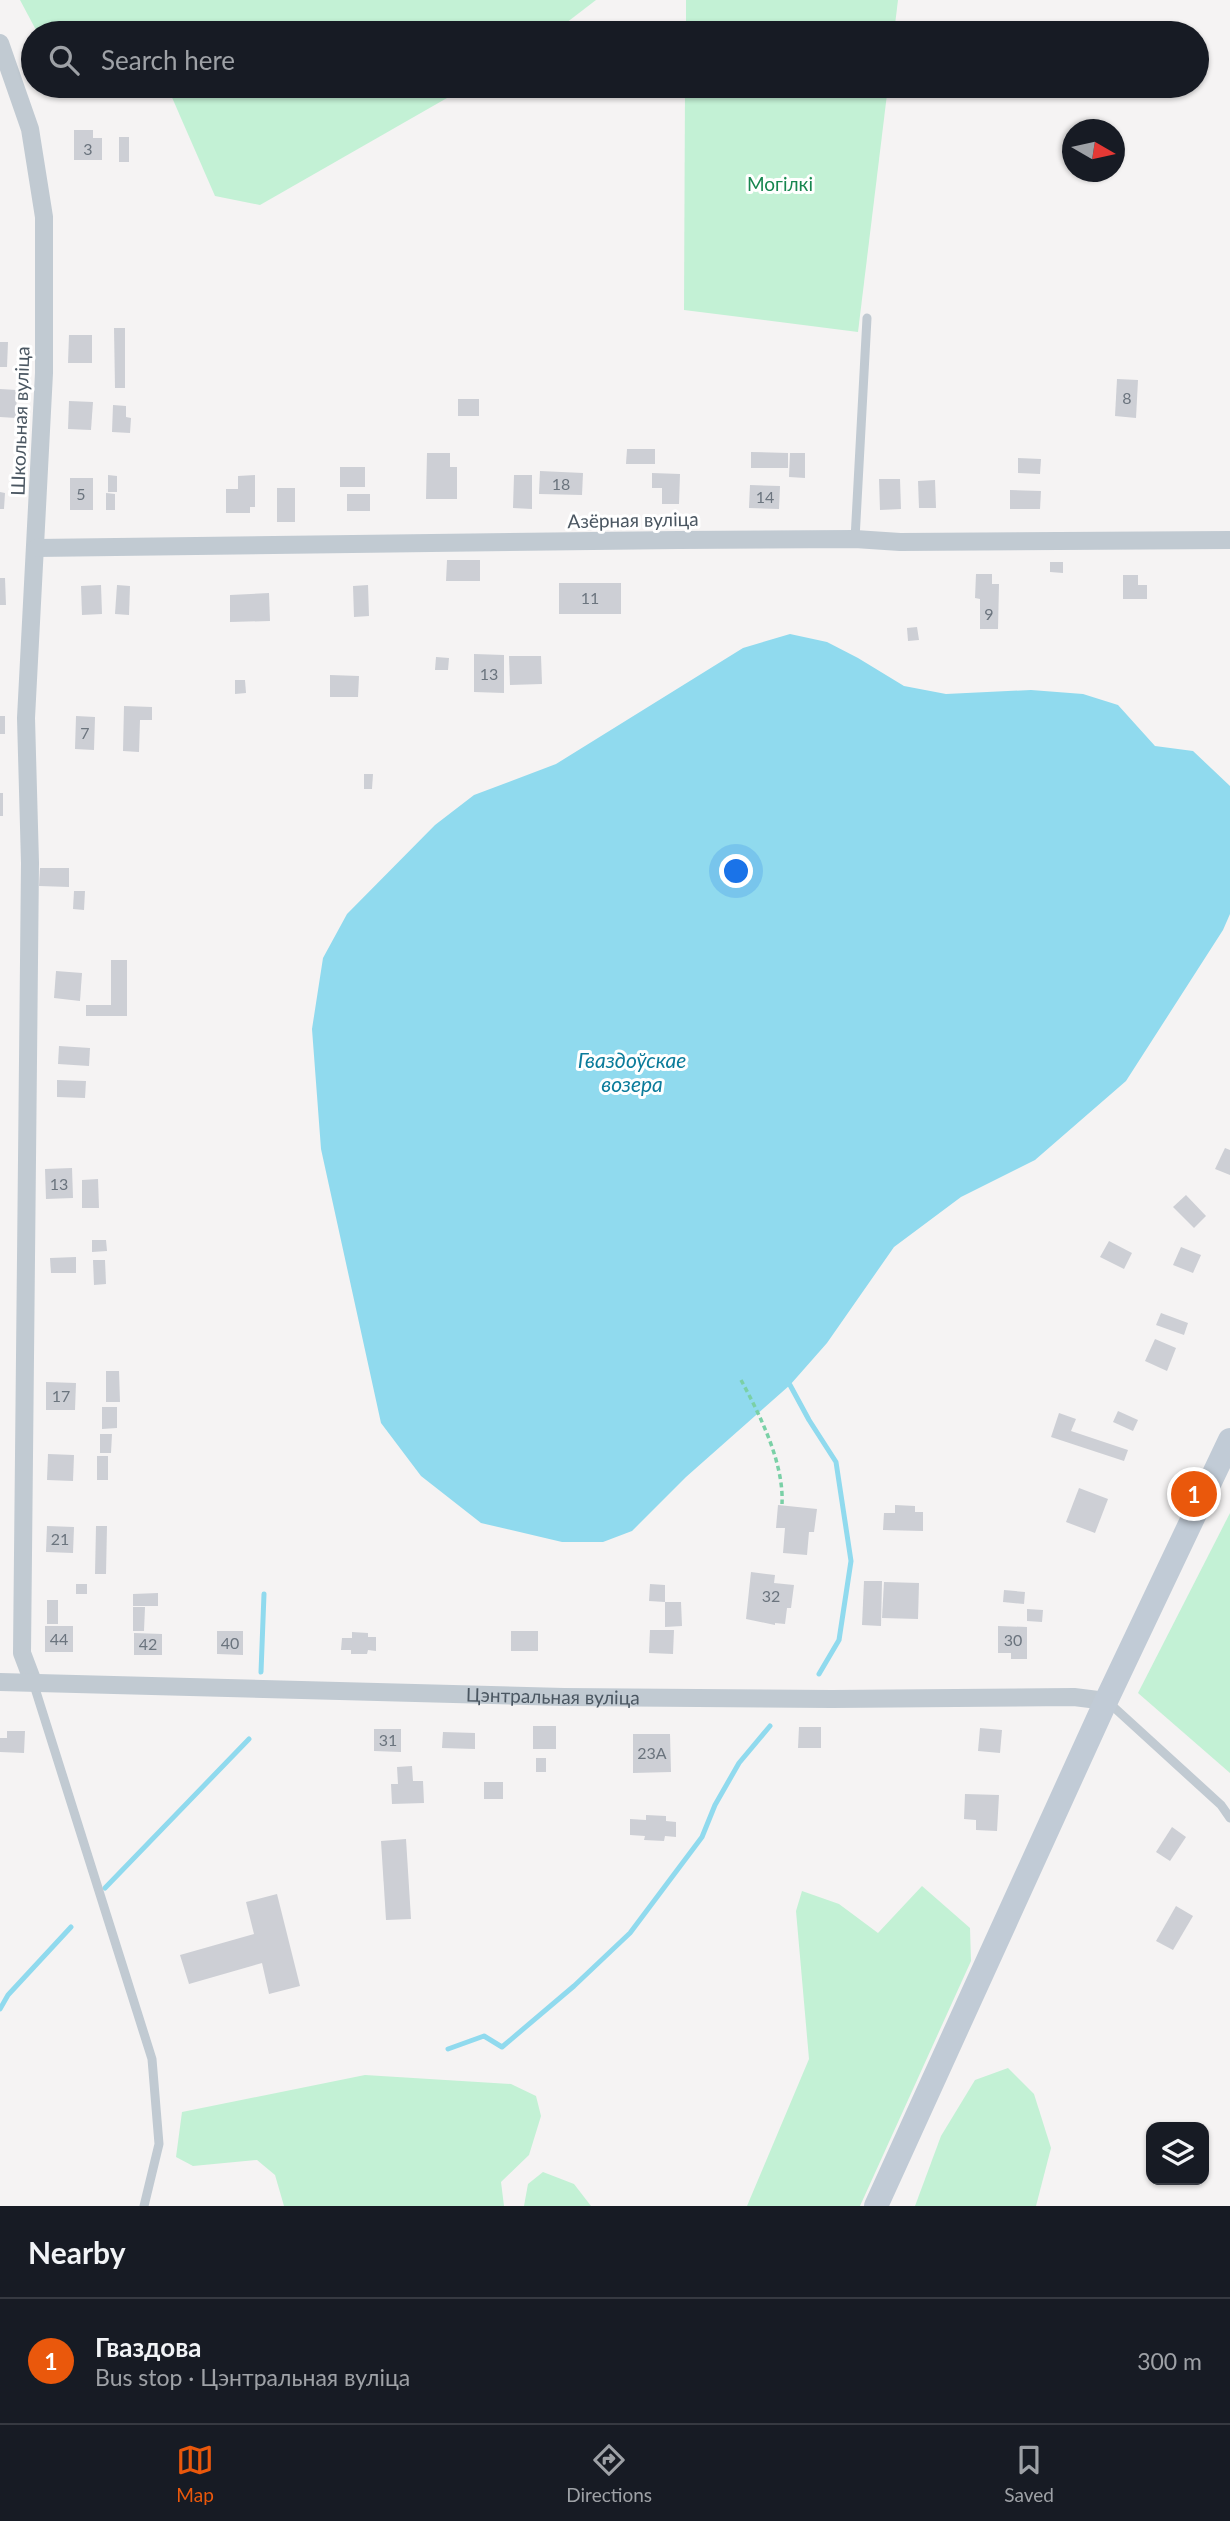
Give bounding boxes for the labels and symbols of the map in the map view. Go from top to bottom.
north arrow [1062,119,1125,182]
house number: 3 [83,139,93,158]
park label: Могілкі [747,172,813,195]
street label: Школьная вуліца [5,346,34,496]
house number: 8 [1122,388,1132,407]
house number: 18 [552,474,570,493]
house number: 5 [76,484,86,503]
house number: 14 [756,487,774,506]
street label: Азёрная вуліца [567,507,699,532]
house number: 11 [581,588,599,607]
house number: 9 [984,604,994,623]
house number: 13 [480,664,498,683]
house number: 7 [80,723,90,742]
your location [719,854,753,888]
water label: Гваздоўскае возера [578,1047,686,1096]
house number: 13 [50,1174,68,1193]
house number: 17 [52,1386,70,1405]
pin: 1 [1171,1468,1217,1520]
house number: 21 [51,1529,69,1548]
house number: 32 [762,1586,780,1605]
house number: 44 [50,1629,68,1648]
house number: 30 [1004,1630,1022,1649]
house number: 40 [221,1633,239,1652]
house number: 42 [139,1634,157,1653]
street label: Цэнтральная вуліца [466,1682,640,1709]
house number: 31 [379,1730,397,1749]
house number: 23А [637,1743,667,1762]

